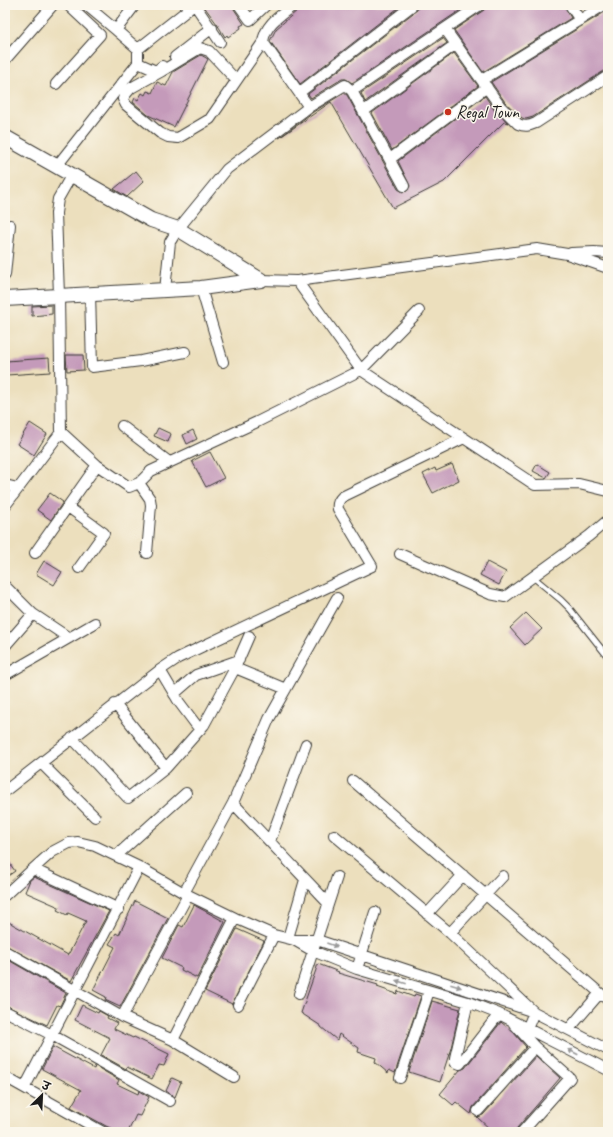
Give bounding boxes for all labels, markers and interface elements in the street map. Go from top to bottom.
place label: Regal Town [456,102,520,123]
marker: Regal Town [443,107,453,117]
one-way arrow [327,942,339,948]
one-way arrow [395,979,407,985]
one-way arrow [450,983,462,989]
one-way arrow [567,1049,579,1055]
north arrow [22,1075,62,1115]
text: उ [39,1078,54,1094]

